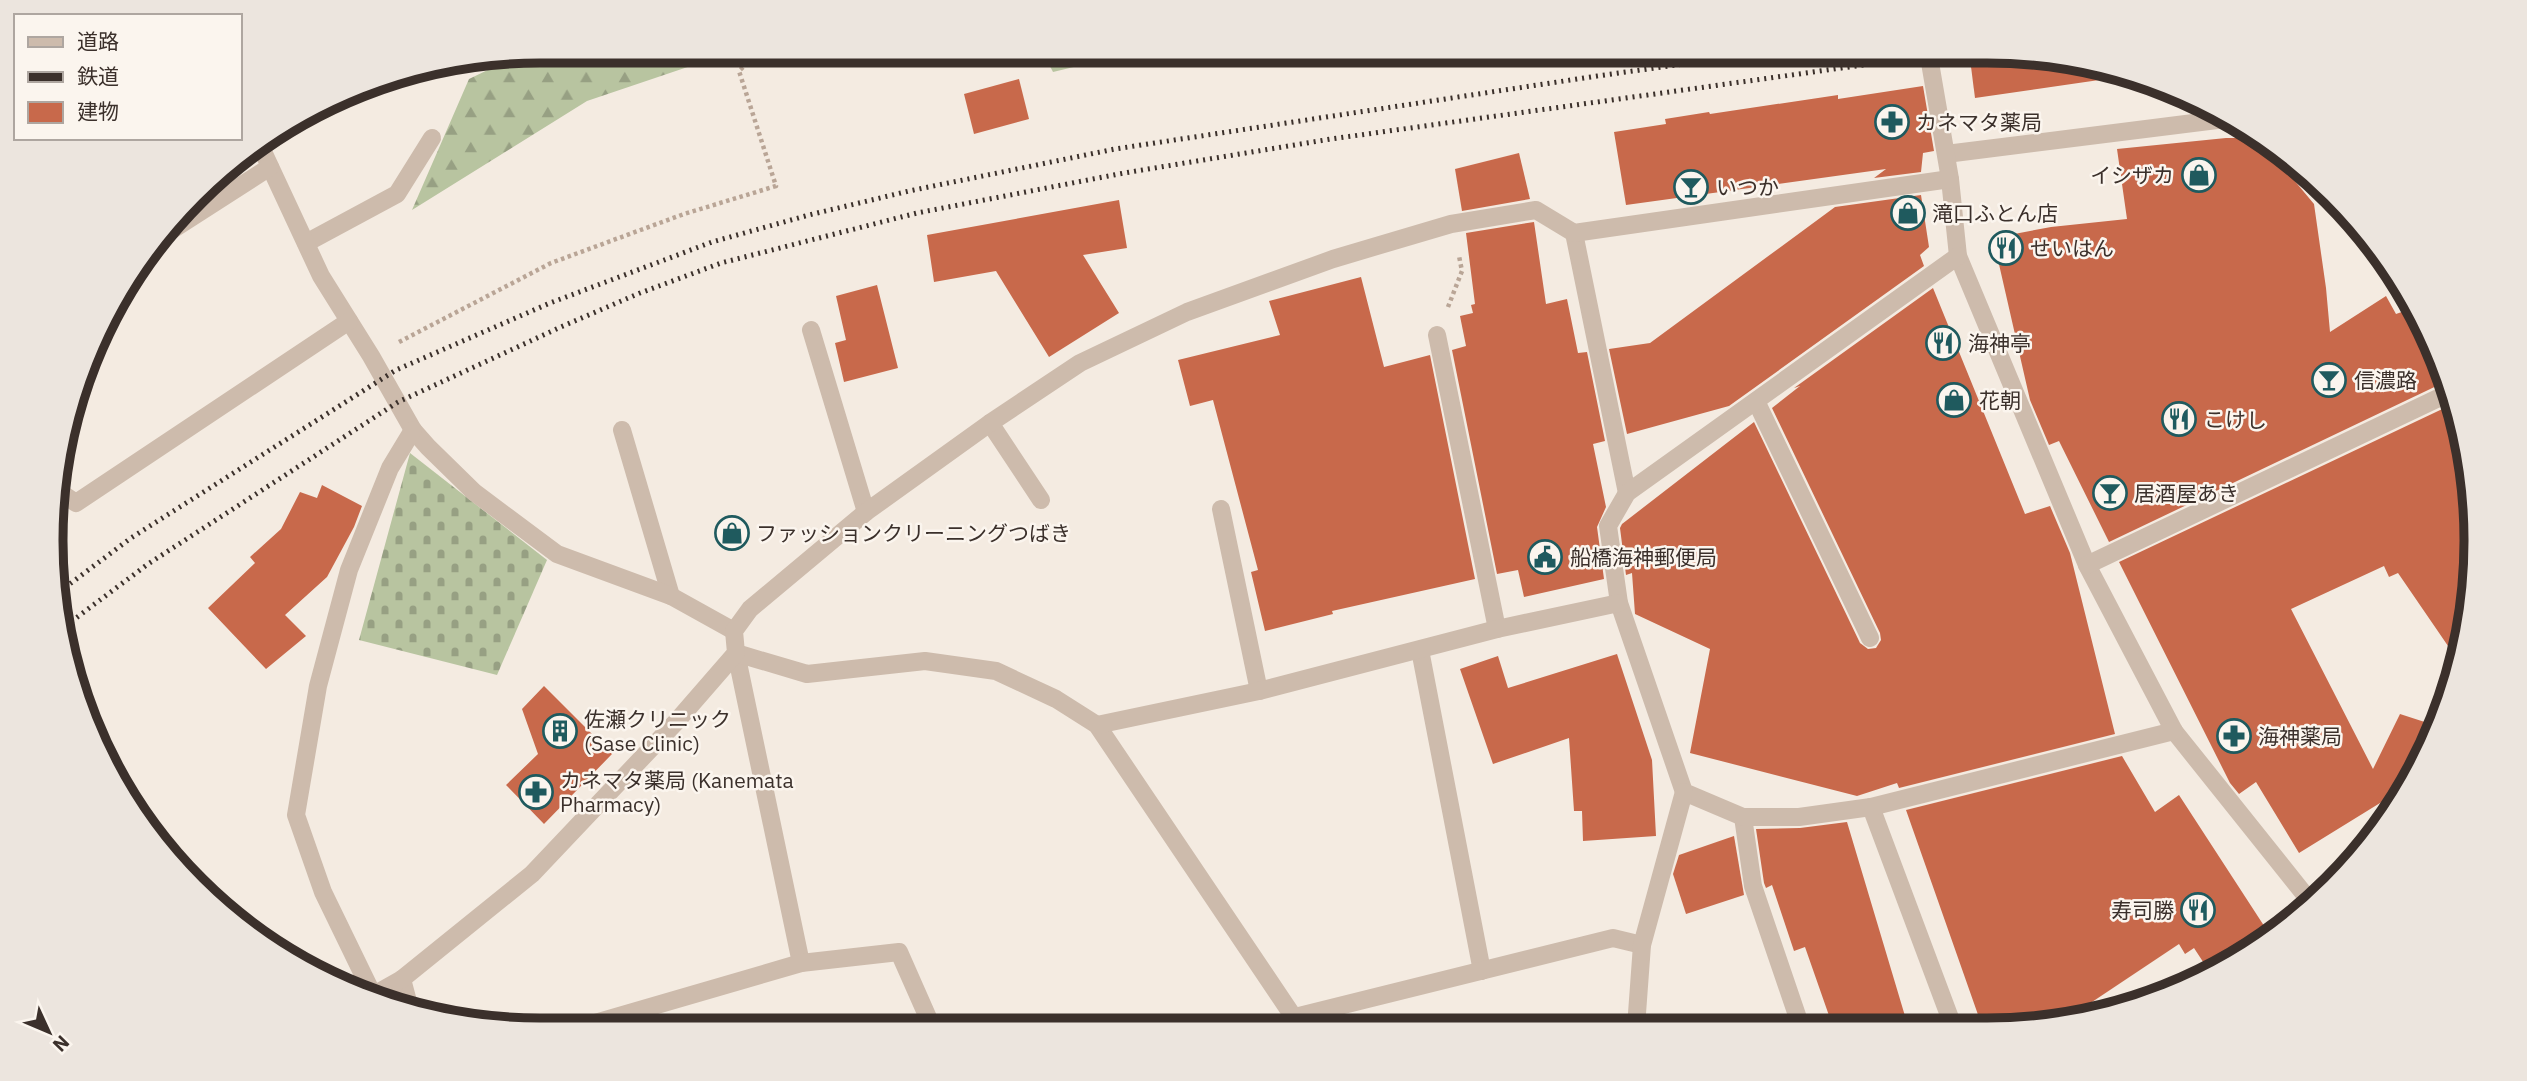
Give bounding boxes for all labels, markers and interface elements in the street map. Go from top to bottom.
legend [14,14,242,140]
text: 道路 [77,27,119,55]
text: 鉄道 [77,62,119,90]
text: 建物 [77,97,119,125]
pharmacy icon: カネマタ薬局 [1873,103,1911,141]
place label: カネマタ薬局 [1916,108,2042,136]
shop icon: イシザカ [2180,156,2218,194]
place label: イシザカ [2090,161,2174,189]
bar icon: いつか [1672,168,1710,206]
place label: いつか [1716,173,1779,201]
shop icon: 滝口ふとん店 [1889,194,1927,232]
place label: 滝口ふとん店 [1932,199,2058,227]
restaurant icon: せいはん [1987,229,2025,267]
place label: せいはん [2030,234,2114,262]
restaurant icon: 海神亭 [1924,324,1962,362]
place label: 海神亭 [1968,329,2031,357]
bar icon: 信濃路 [2310,361,2348,399]
place label: 信濃路 [2354,366,2417,394]
shop icon: 花朝 [1935,381,1973,419]
place label: 花朝 [1979,386,2021,414]
restaurant icon: こけし [2160,400,2198,438]
place label: こけし [2204,405,2267,433]
bar icon: 居酒屋あき [2091,474,2129,512]
place label: 居酒屋あき [2134,479,2239,507]
shop icon: ファッションクリーニングつばき [713,514,751,552]
place label: ファッションクリーニングつばき [756,519,1071,547]
public building icon: 船橋海神郵便局 [1526,538,1564,576]
place label: 船橋海神郵便局 [1570,543,1717,571]
place label: 佐瀬クリニック (Sase Clinic) [584,705,731,757]
building icon: 佐瀬クリニック (Sase Clinic) [541,712,579,750]
pharmacy icon: 海神薬局 [2215,717,2253,755]
place label: 海神薬局 [2258,722,2342,750]
place label: カネマタ薬局 (Kanemata Pharmacy) [560,766,794,818]
pharmacy icon: カネマタ薬局 (Kanemata Pharmacy) [517,773,555,811]
restaurant icon: 寿司勝 [2179,891,2217,929]
place label: 寿司勝 [2111,896,2174,924]
north arrow [14,997,84,1067]
text: N [48,1031,75,1057]

